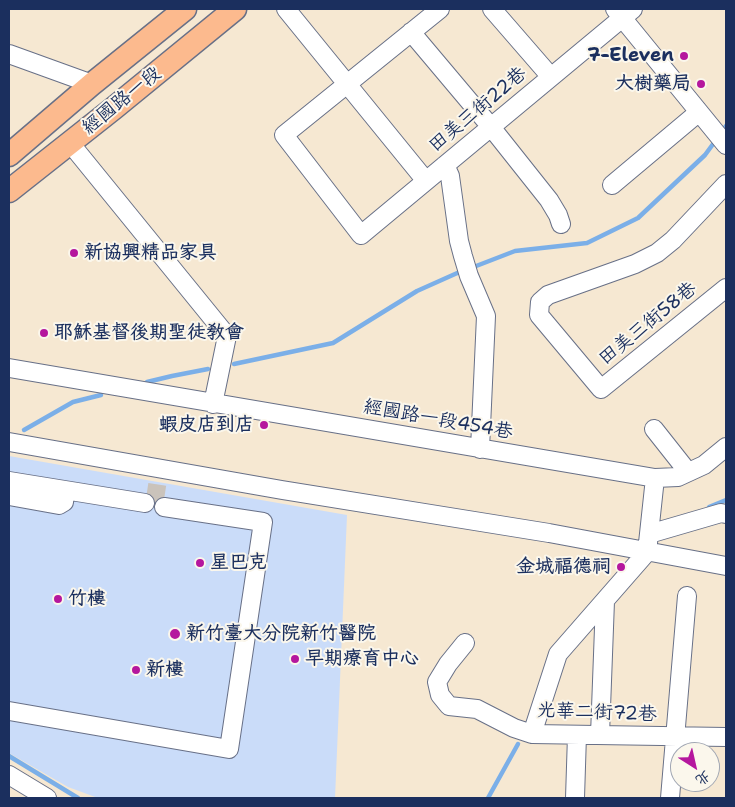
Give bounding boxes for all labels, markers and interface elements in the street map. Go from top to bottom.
place label: 7-Eleven [587,45,674,67]
marker: 7-Eleven [678,50,690,62]
street label: 經國路一段 [78,62,166,140]
street label: 田美三街22巷 [424,62,532,158]
place label: 大樹藥局 [615,73,691,95]
marker: 大樹藥局 [695,78,707,90]
place label: 新協興精品家具 [84,242,217,264]
marker: 新協興精品家具 [68,247,80,259]
street label: 田美三街58巷 [594,278,702,370]
place label: 耶穌基督後期聖徒教會 [54,322,244,344]
marker: 耶穌基督後期聖徒教會 [38,327,50,339]
street label: 經國路一段454巷 [362,396,514,444]
place label: 蝦皮店到店 [159,414,254,436]
marker: 蝦皮店到店 [258,419,270,431]
place label: 星巴克 [210,552,267,574]
place label: 金城福德祠 [516,556,611,578]
marker: 星巴克 [194,557,206,569]
marker: 金城福德祠 [615,561,627,573]
place label: 竹樓 [68,588,106,610]
marker: 竹樓 [52,593,64,605]
place label: 新竹臺大分院新竹醫院 [186,623,376,645]
marker: 新竹臺大分院新竹醫院 [168,627,182,641]
place label: 早期療育中心 [305,648,419,670]
marker: 早期療育中心 [289,653,301,665]
place label: 新樓 [146,659,184,681]
marker: 新樓 [130,664,142,676]
street label: 光華二街72巷 [537,700,657,726]
north arrow [670,742,720,792]
text: 北 [692,767,714,790]

